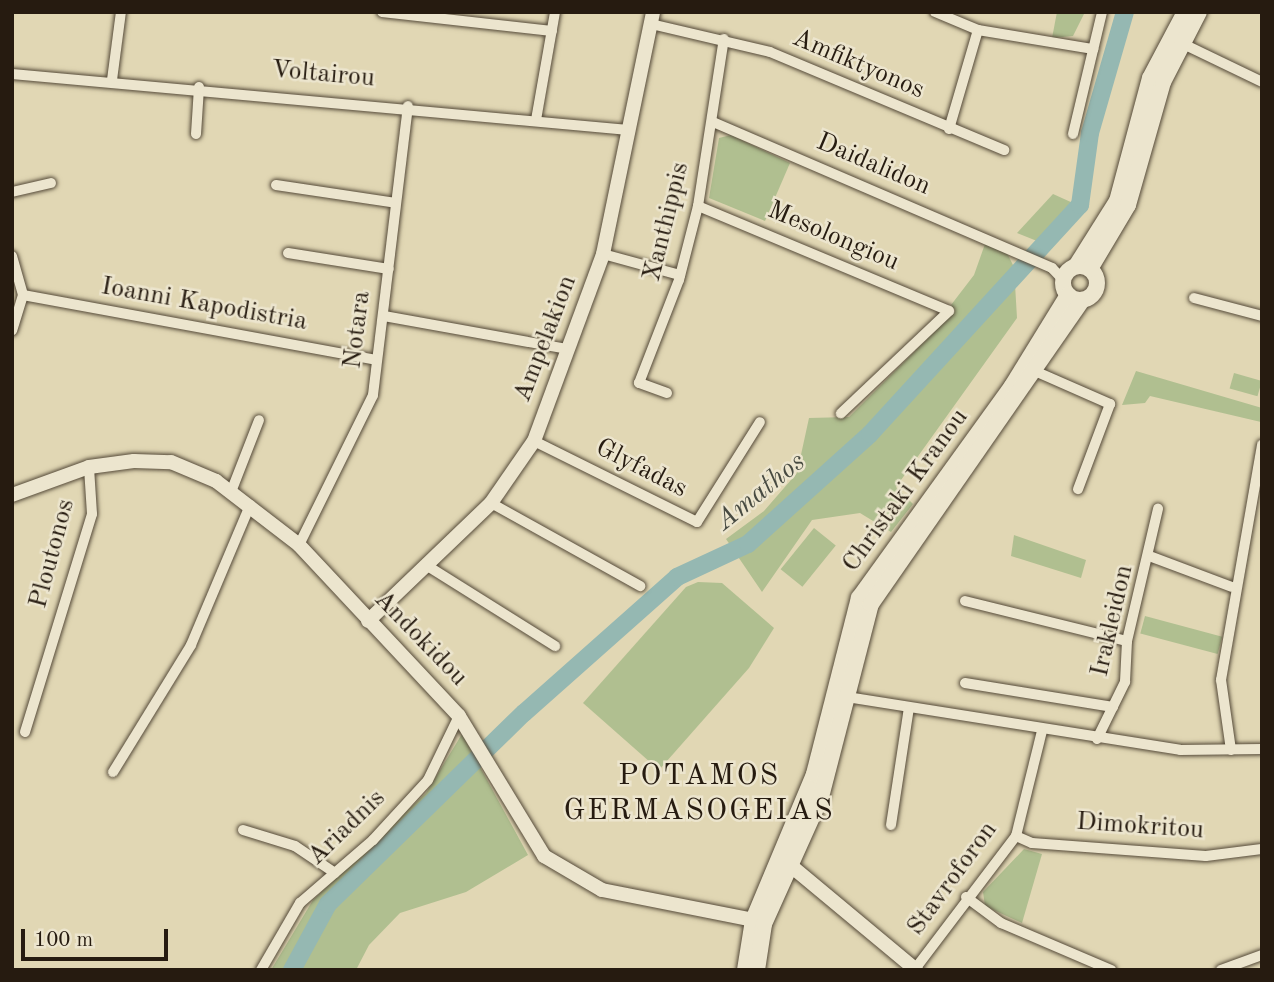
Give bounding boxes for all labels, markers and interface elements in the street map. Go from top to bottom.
street label: Amfiktyonos [787,23,929,107]
street label: Voltairou [270,55,376,95]
street label: Daidalidon [811,127,935,203]
street label: Xanthippis [637,159,697,285]
street label: Mesolongiou [763,195,903,279]
street label: Ampelakion [508,271,584,407]
street label: Ioanni Kapodistria [99,272,309,338]
street label: Notara [338,289,378,371]
street label: Christaki Kranou [836,403,976,579]
street label: Glyfadas [590,433,692,505]
water label: Amathos [709,446,813,538]
street label: Ploutonos [23,496,83,612]
street label: Irakleidon [1085,562,1141,680]
street label: Andokidou [367,585,473,693]
district label: POTAMOS GERMASOGEIAS [565,758,833,828]
street label: Ariadnis [302,783,392,873]
street label: Dimokritou [1075,807,1205,847]
street label: Stavroforon [901,816,1005,942]
scale bar [24,916,172,960]
text: 100 m [34,930,93,951]

